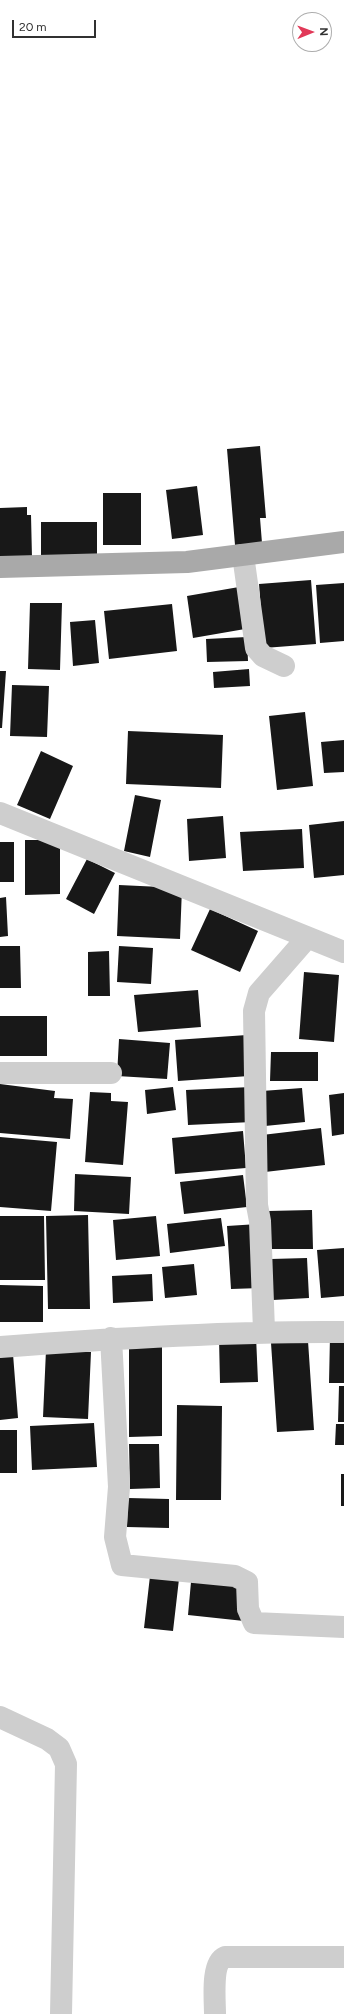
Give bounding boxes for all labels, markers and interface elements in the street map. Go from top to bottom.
scale bar [14,12,98,38]
north arrow [292,12,332,52]
text: 20 m [19,20,47,34]
text: N [317,27,330,36]

